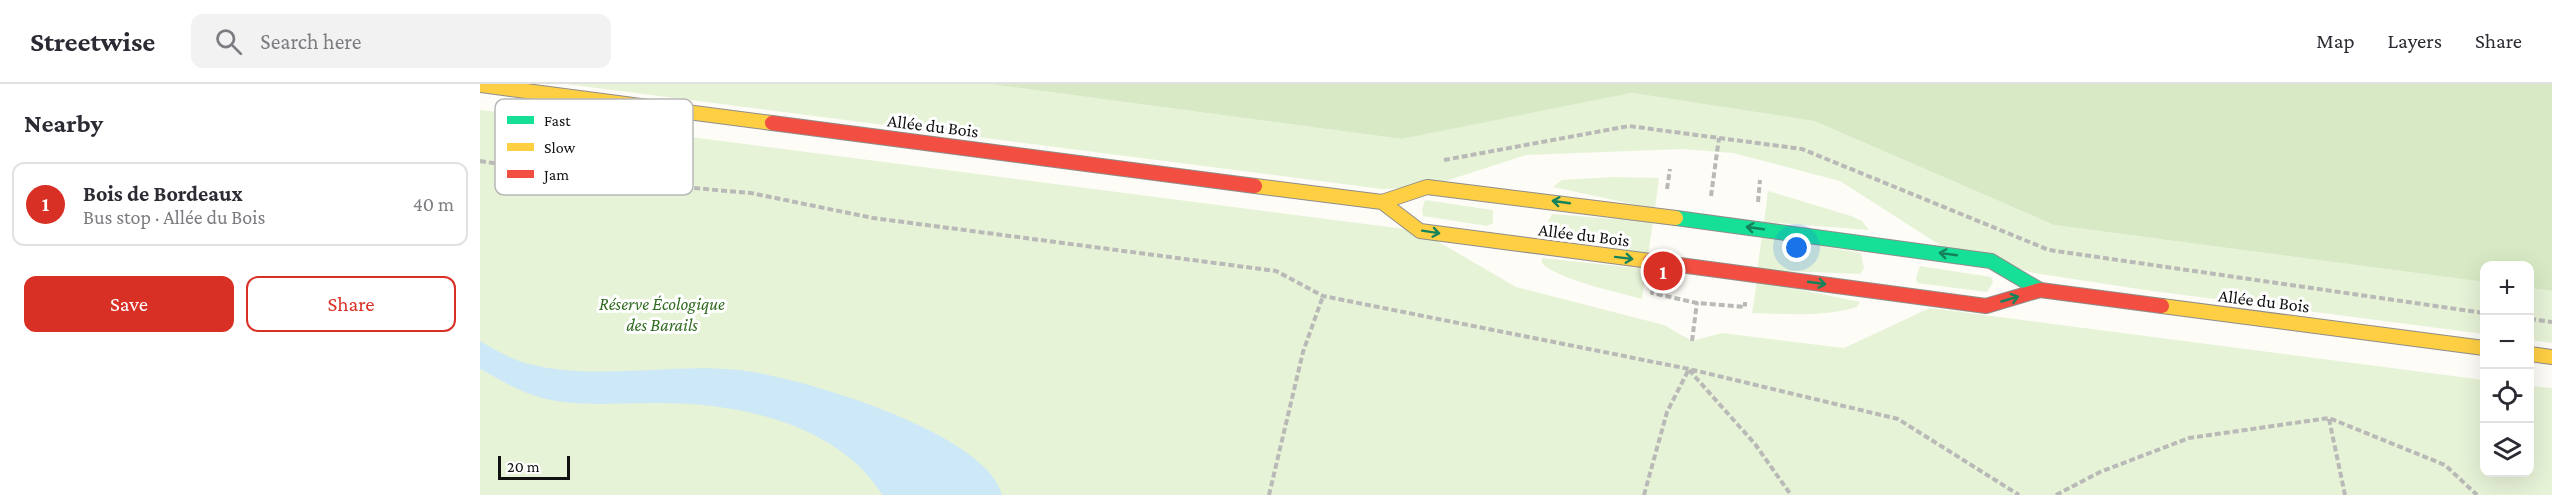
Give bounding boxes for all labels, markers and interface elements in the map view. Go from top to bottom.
search box [191,14,611,68]
icon: search [212,25,245,58]
text: Streetwise [30,26,155,57]
text: Search here [260,29,361,54]
text: Map [2316,29,2355,53]
text: Layers [2388,29,2442,53]
text: Share [2475,29,2522,53]
legend [495,99,693,195]
text: Nearby [24,109,103,138]
street label: Allée du Bois [886,110,980,142]
text: Fast [544,112,571,129]
text: Slow [544,139,576,156]
text: Jam [542,166,569,184]
text: Bois de Bordeaux [83,181,243,206]
text: 1 [42,193,49,215]
text: 40 m [413,193,454,215]
one-way arrow [1552,197,1572,208]
text: Bus stop · Allée du Bois [83,206,265,228]
street label: Allée du Bois [1537,219,1631,251]
one-way arrow [1745,222,1765,233]
one-way arrow [1420,227,1440,238]
your location [1782,233,1811,262]
pin: 1 [1644,248,1682,294]
one-way arrow [1939,249,1958,260]
one-way arrow [1614,253,1633,264]
map controls [2480,261,2534,477]
button: + [2480,261,2534,315]
button: Save [24,276,234,332]
button: Share [246,276,456,332]
one-way arrow [1807,278,1827,289]
street label: Allée du Bois [2217,285,2311,317]
one-way arrow [2000,293,2019,304]
park label: Réserve Écologique des Barails [599,294,725,335]
button: − [2480,315,2534,369]
button: locate [2480,369,2534,423]
button: layers [2480,423,2534,477]
scale bar [498,453,570,480]
text: 20 m [507,458,540,475]

